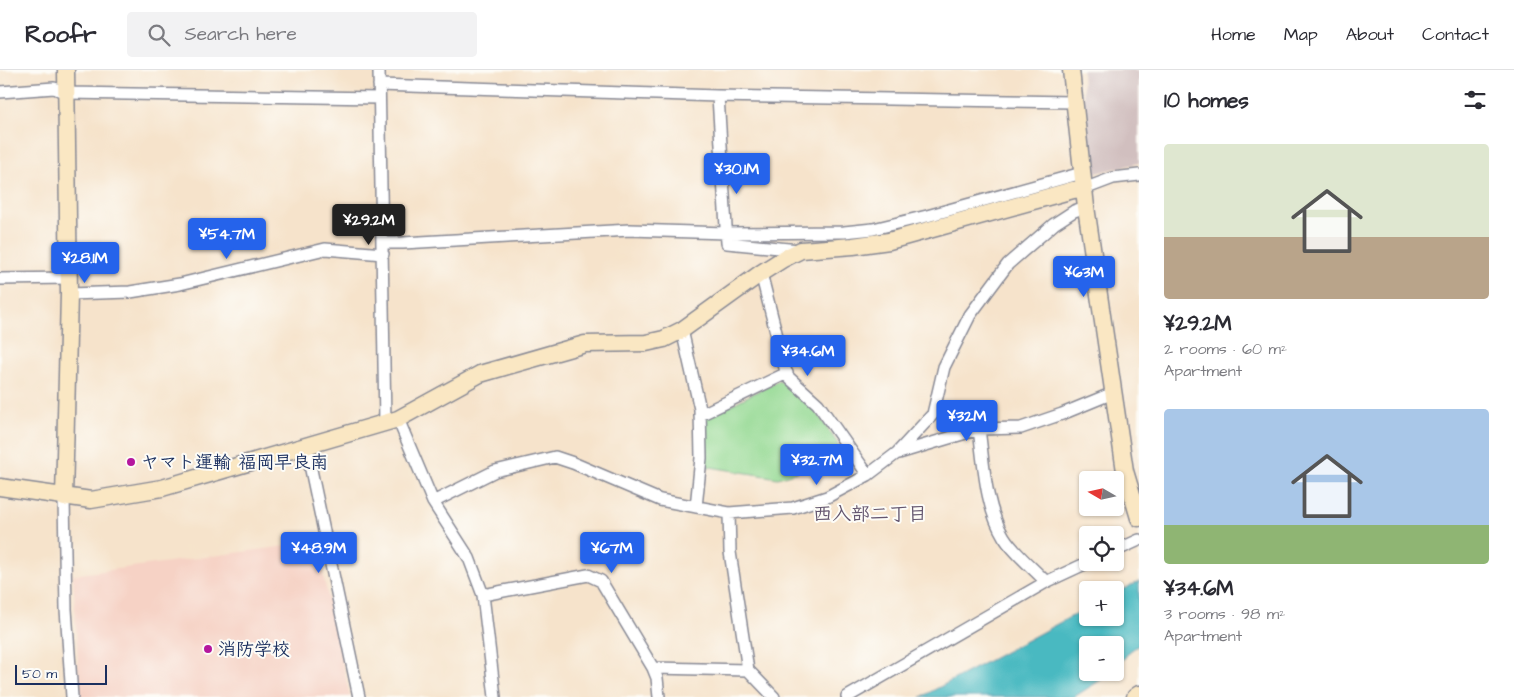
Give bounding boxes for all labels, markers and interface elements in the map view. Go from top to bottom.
search box [127,12,477,57]
text: Roofr [25,18,97,52]
icon: search [145,21,173,49]
text: Search here [185,21,297,48]
text: Home [1211,22,1256,47]
text: Map [1284,22,1318,47]
text: About [1346,22,1394,47]
text: Contact [1422,22,1489,47]
text: 10 homes [1164,86,1249,115]
icon: filters [1461,86,1489,114]
pin: ¥30.1M [696,152,778,195]
text: ¥30.1M [715,158,759,180]
icon: home [1282,176,1372,266]
pin: ¥29.2M [328,204,410,246]
text: ¥29.2M [343,209,395,231]
pin: ¥54.7M [186,218,268,260]
text: ¥54.7M [199,223,255,245]
pin: ¥28.1M [44,242,126,284]
text: ¥28.1M [62,247,108,269]
pin: ¥63M [1054,256,1114,298]
text: ¥63M [1064,261,1104,283]
text: ¥29.2M [1164,309,1232,338]
pin: ¥34.6M [767,334,849,377]
text: 2 rooms · 60 m² [1164,338,1287,360]
text: ¥34.6M [781,340,835,362]
text: Apartment [1164,360,1242,382]
pin: ¥32M [937,400,997,442]
text: ¥32M [947,405,987,427]
icon: home [1282,441,1372,531]
pin: ¥32.7M [776,444,858,486]
text: ¥32.7M [791,449,843,471]
place label: ヤマト運輸 福岡早良南 [141,450,328,475]
marker: ヤマト運輸 福岡早良南 [125,456,137,468]
north arrow [1079,471,1124,516]
map controls [1079,471,1124,681]
district label: 西入部二丁目 [813,501,927,528]
button: locate [1079,526,1124,571]
pin: ¥48.9M [278,532,360,574]
pin: ¥67M [582,532,642,574]
text: ¥48.9M [292,537,346,559]
text: ¥67M [591,537,633,559]
text: ¥34.6M [1164,574,1234,603]
button: + [1079,581,1124,626]
text: 3 rooms · 98 m² [1164,603,1285,625]
text: Apartment [1164,625,1242,647]
button: − [1079,636,1124,681]
place label: 消防学校 [218,637,290,662]
marker: 消防学校 [202,643,214,655]
scale bar [15,662,108,685]
text: 50 m [22,664,57,684]

